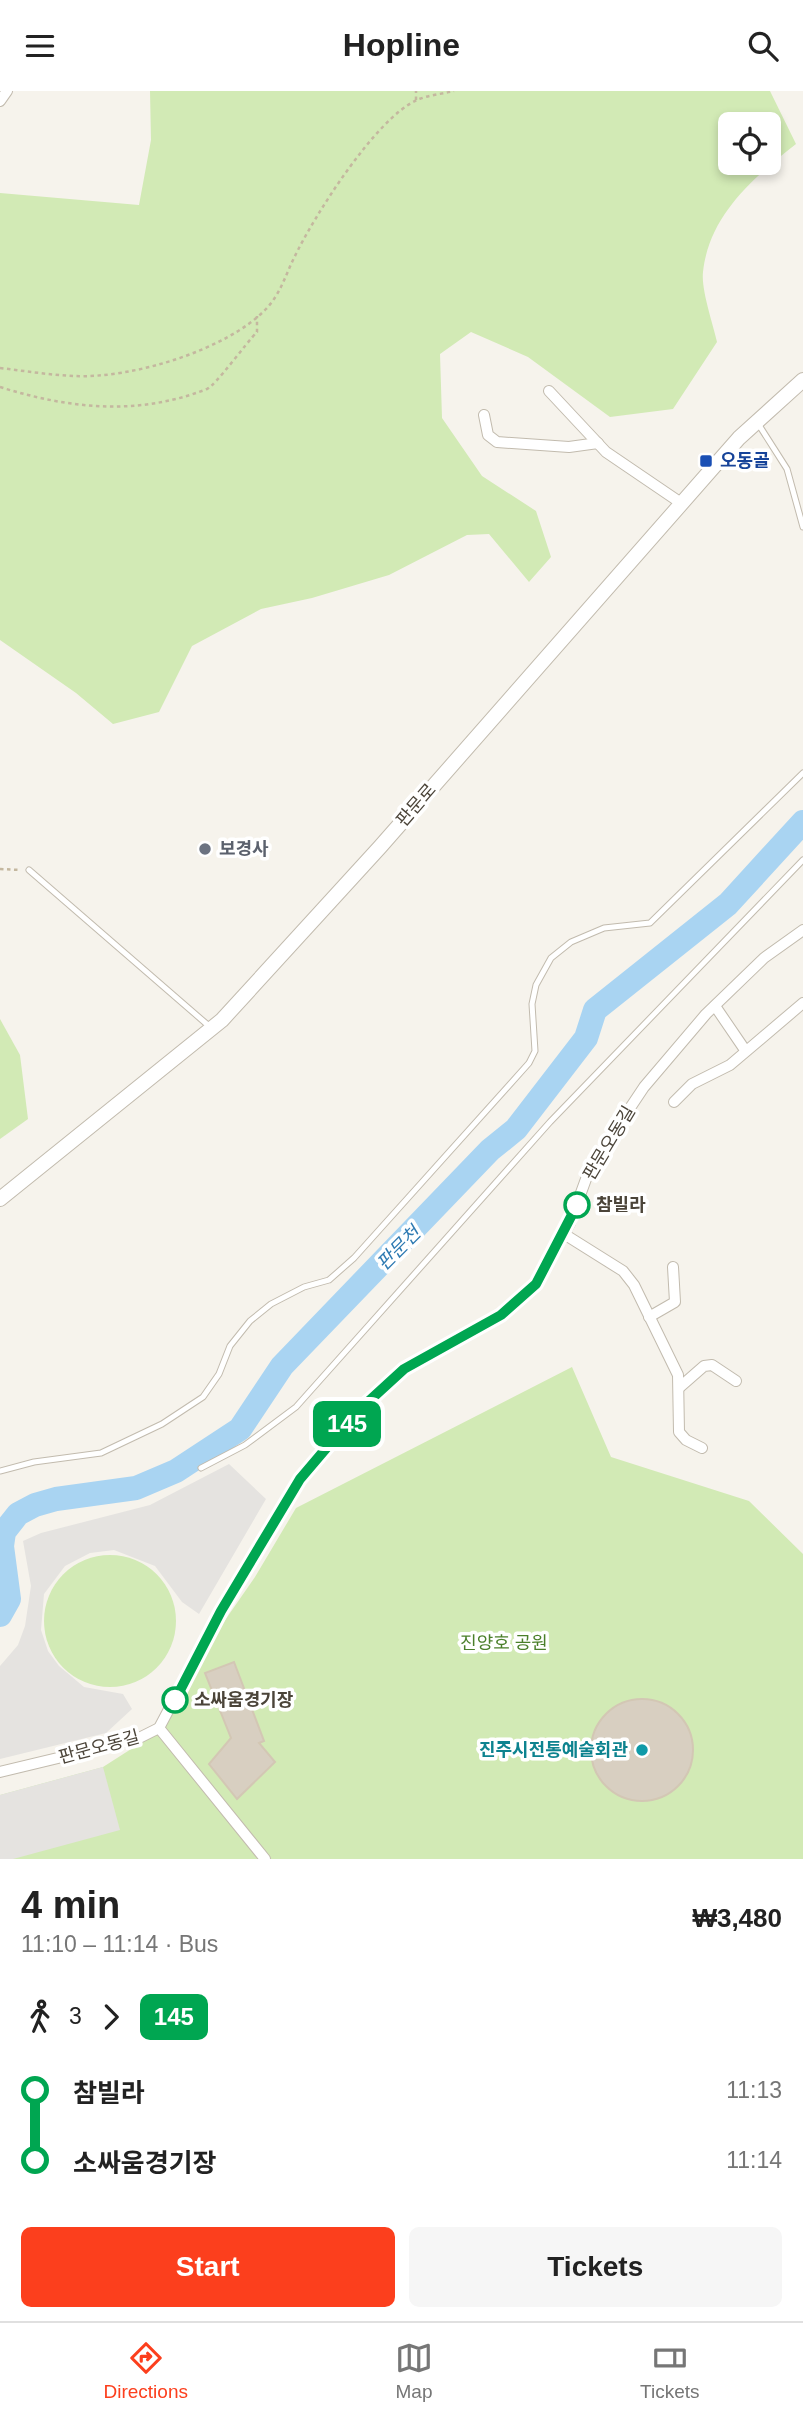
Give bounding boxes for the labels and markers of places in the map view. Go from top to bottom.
place label: 오동골 [720,451,770,471]
marker: 오동골 [698,453,714,469]
place label: 보경사 [219,839,269,859]
marker: 보경사 [197,841,213,857]
marker: 참빌라 [564,1192,590,1218]
place label: 참빌라 [596,1195,646,1215]
marker: 소싸움경기장 [162,1687,188,1713]
place label: 소싸움경기장 [194,1690,294,1710]
place label: 진주시전통예술회관 [479,1740,628,1760]
marker: 진주시전통예술회관 [634,1742,650,1758]

